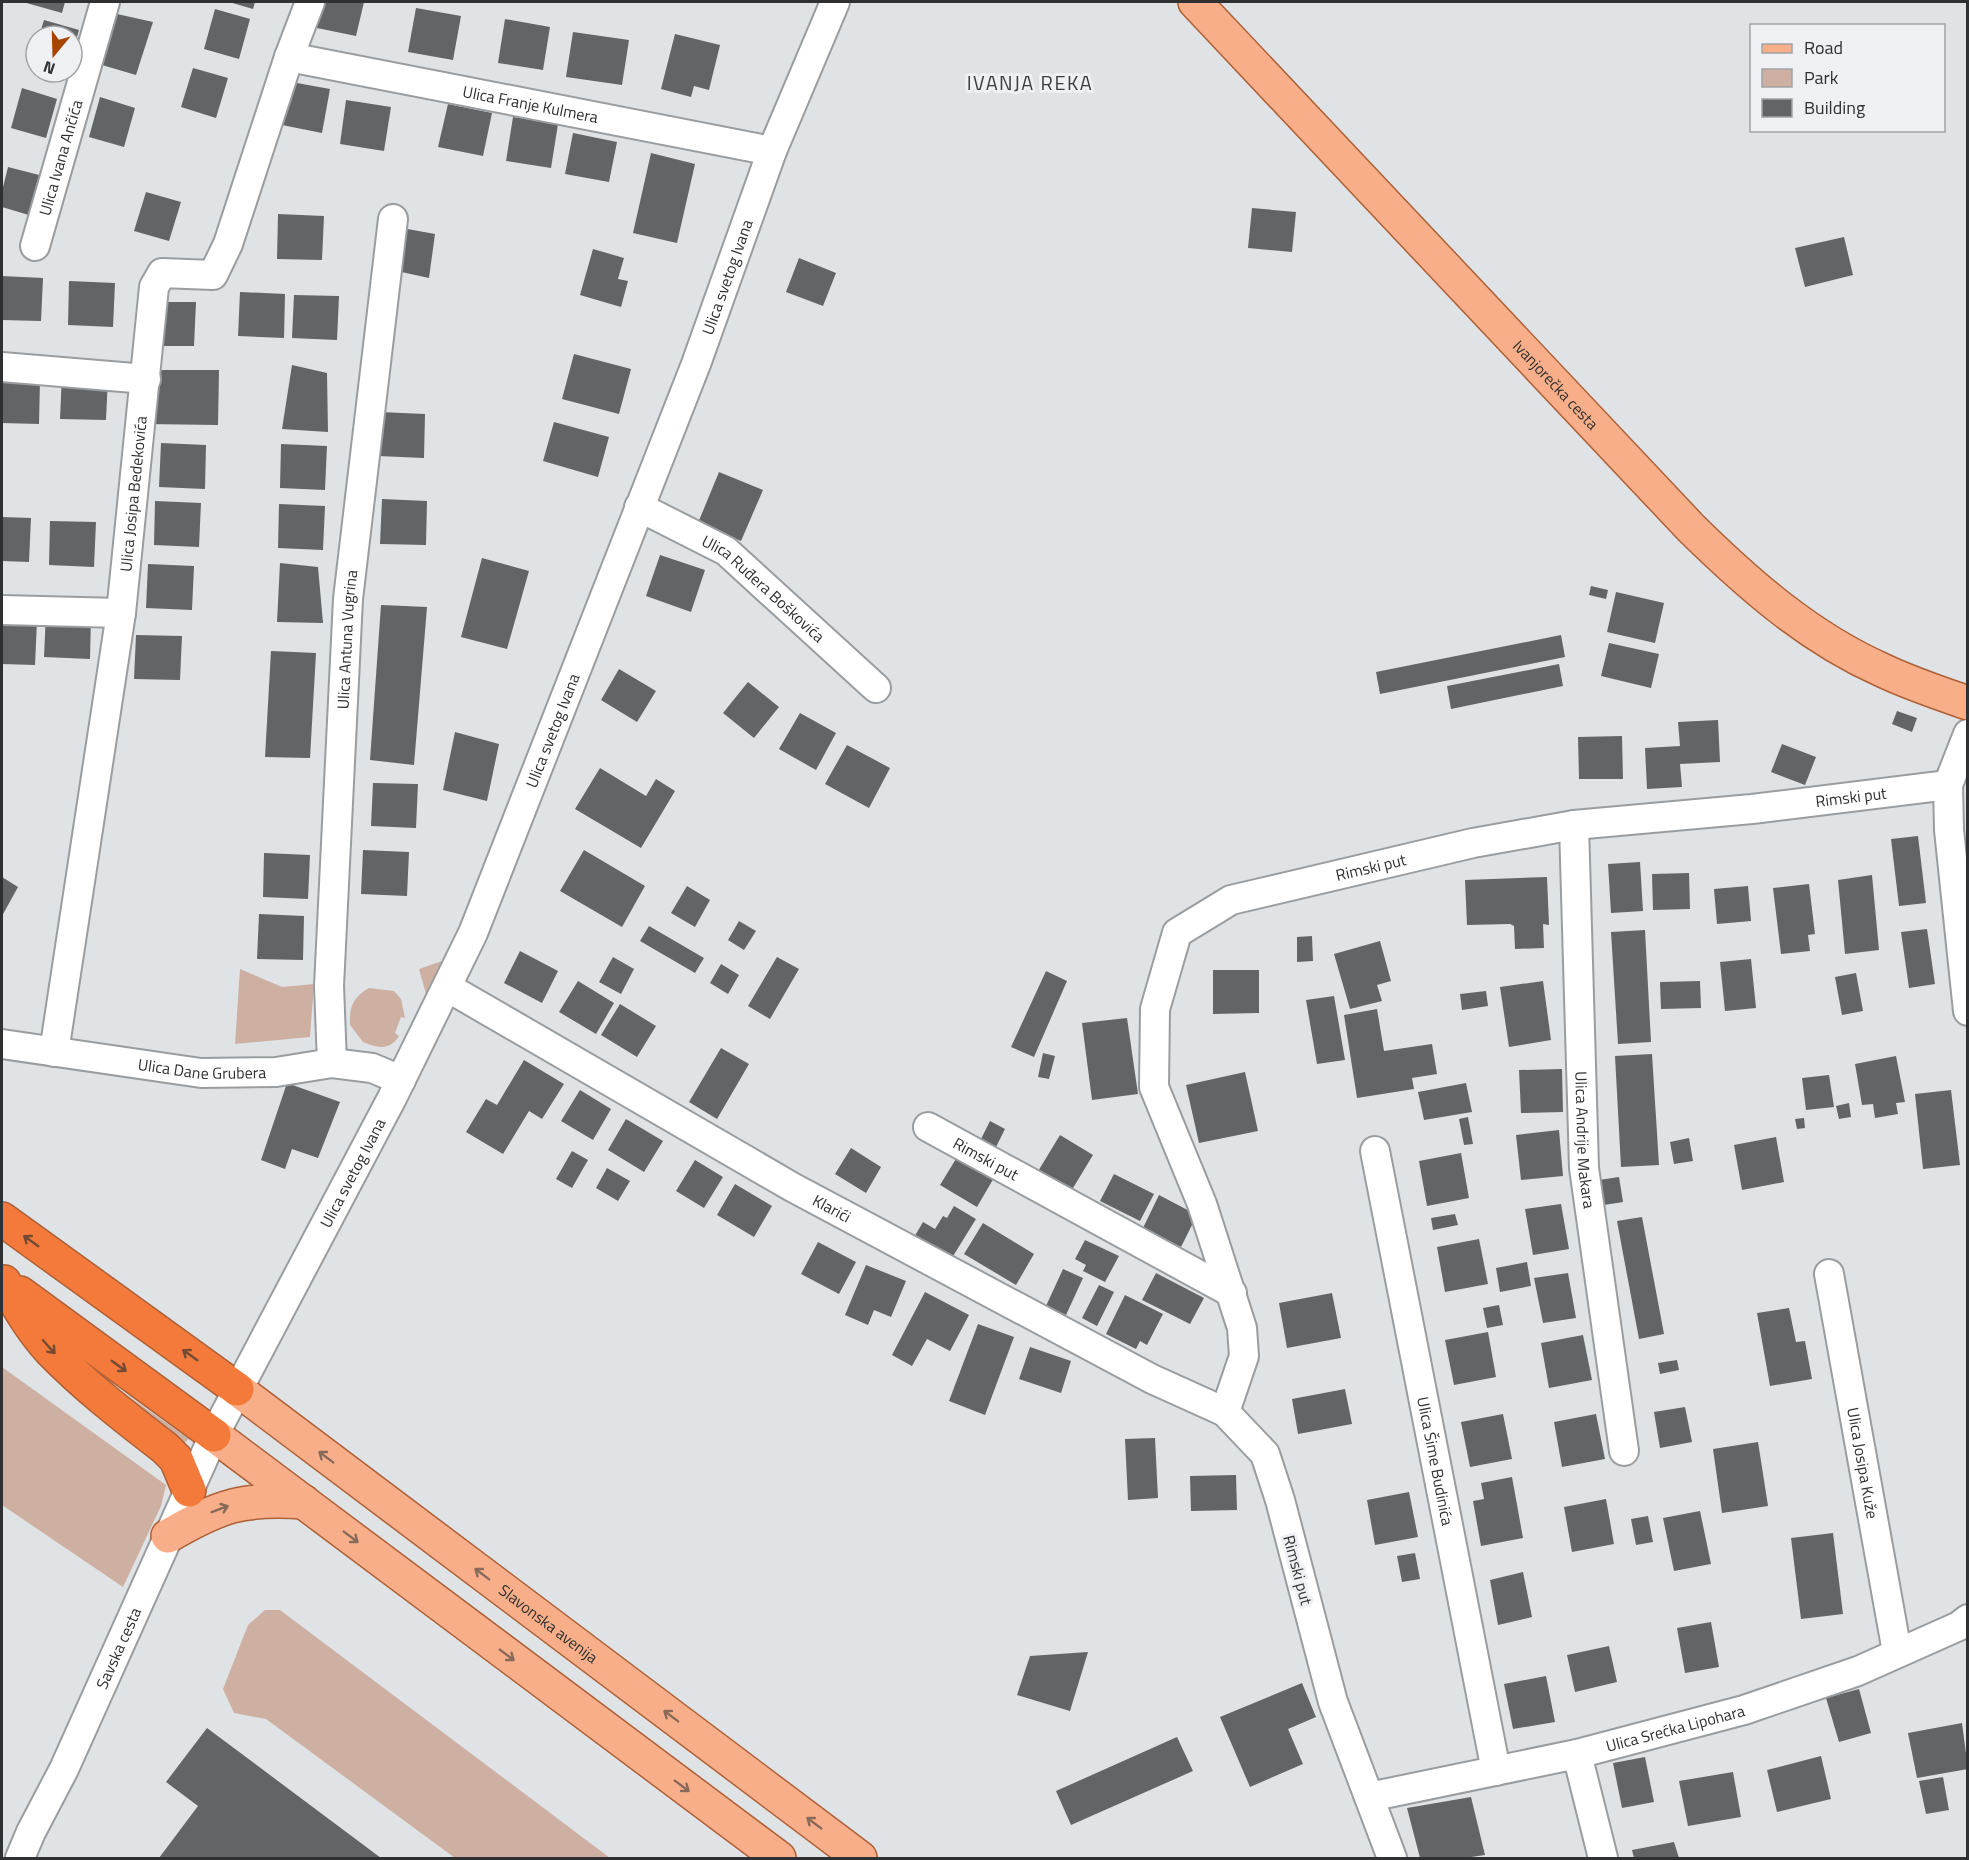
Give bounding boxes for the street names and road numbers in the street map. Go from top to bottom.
street label: Ulica Franje Kulmera [461,79,600,129]
street label: Ulica Ivana Ančića [32,97,88,218]
street label: Ulica svetog Ivana [695,216,759,338]
street label: Ivanjorečka cesta [1507,334,1604,435]
street label: Ulica Josipa Bedekovića [113,415,153,573]
street label: Ulica Ruđera Boškovića [698,529,830,648]
street label: Ulica Antuna Vugrina [331,568,363,710]
street label: Ulica svetog Ivana [519,670,586,791]
street label: Rimski put [1814,781,1888,813]
street label: Rimski put [1333,847,1409,887]
street label: Ulica Dane Grubera [137,1052,266,1085]
street label: Ulica Andrije Makara [1569,1071,1602,1210]
street label: Ulica svetog Ivana [314,1114,391,1232]
street label: Rimski put [949,1131,1023,1186]
street label: Klarići [808,1188,855,1228]
street label: Ulica Šime Budinića [1411,1395,1460,1528]
street label: Ulica Josipa Kuže [1841,1405,1885,1521]
street label: Rimski put [1277,1532,1319,1608]
street label: Slavonska avenija [494,1578,603,1669]
street label: Savska cesta [90,1603,147,1693]
street label: Ulica Srećka Lipohara [1603,1698,1747,1758]

